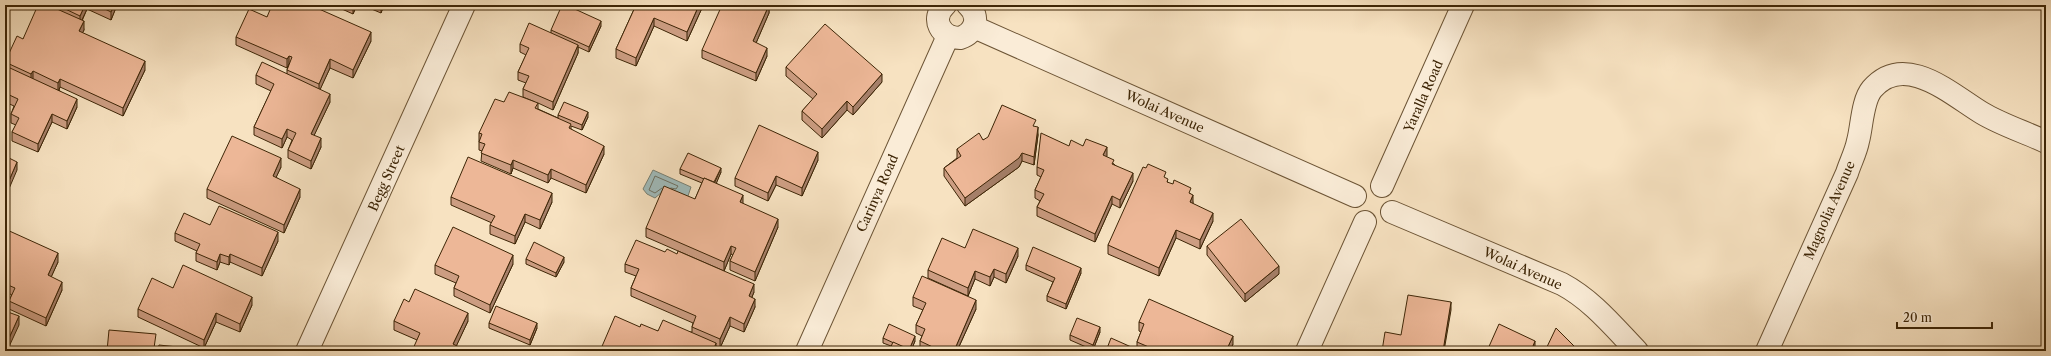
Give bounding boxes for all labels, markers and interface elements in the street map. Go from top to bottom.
street label: Yaralla Road [1400,57,1446,135]
street label: Wolai Avenue [1122,86,1207,136]
street label: Begg Street [364,142,408,213]
street label: Carinya Road [853,152,901,234]
street label: Magnolia Avenue [1800,158,1858,262]
street label: Wolai Avenue [1480,243,1565,293]
scale bar [1897,304,1992,330]
text: 20 m [1903,310,1932,325]

